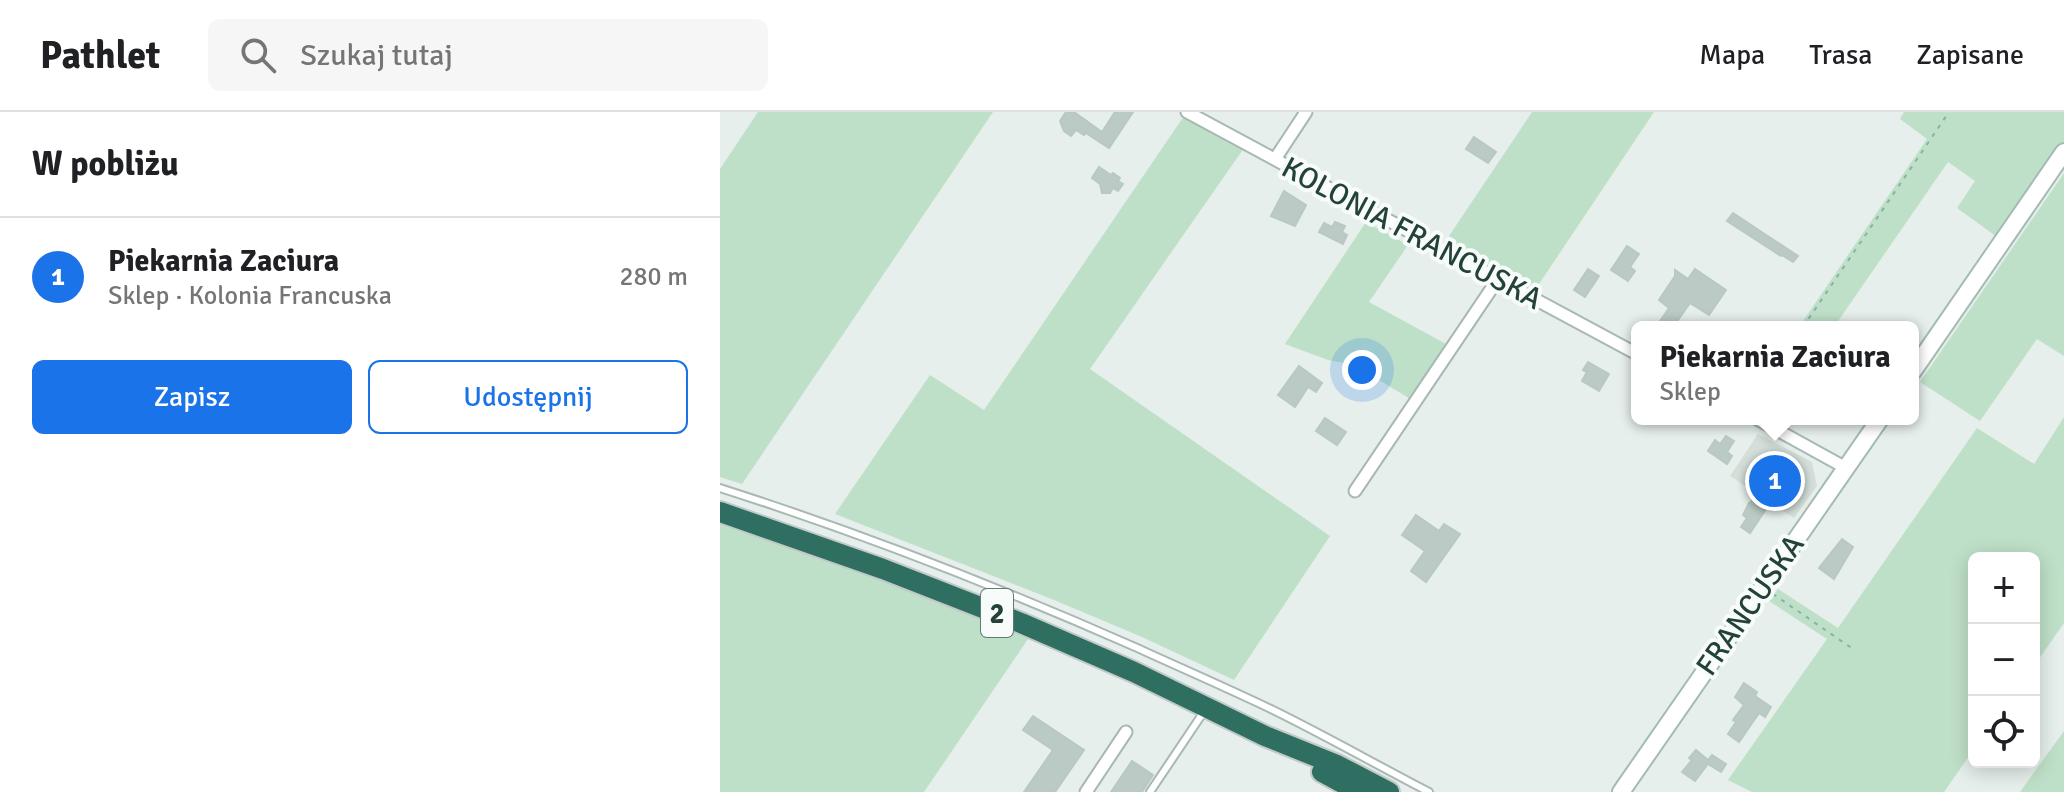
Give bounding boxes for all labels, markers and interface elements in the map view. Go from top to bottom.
search box [208,19,768,91]
text: Pathlet [40,32,160,79]
icon: search [236,33,280,77]
text: Szukaj tutaj [300,37,453,74]
text: Mapa [1699,38,1765,72]
text: Trasa [1809,38,1872,72]
text: Zapisane [1916,38,2024,72]
text: W pobliżu [32,143,179,185]
street label: KOLONIA FRANCUSKA [1275,149,1548,318]
text: Piekarnia Zaciura [108,243,339,280]
text: 1 [51,261,65,293]
text: 280 m [619,261,688,293]
text: Sklep · Kolonia Francuska [108,280,392,312]
popup [1631,321,1919,425]
text: Piekarnia Zaciura [1659,339,1891,376]
your location [1342,350,1382,390]
button: Zapisz [32,360,352,434]
button: Udostępnij [368,360,688,434]
text: Sklep [1659,376,1721,408]
pin: 1 [1749,451,1801,511]
street label: FRANCUSKA [1688,528,1812,683]
map controls [1968,552,2040,768]
button: + [1968,552,2040,624]
road number: 2 [981,589,1013,637]
button: − [1968,624,2040,696]
button: locate [1968,696,2040,768]

